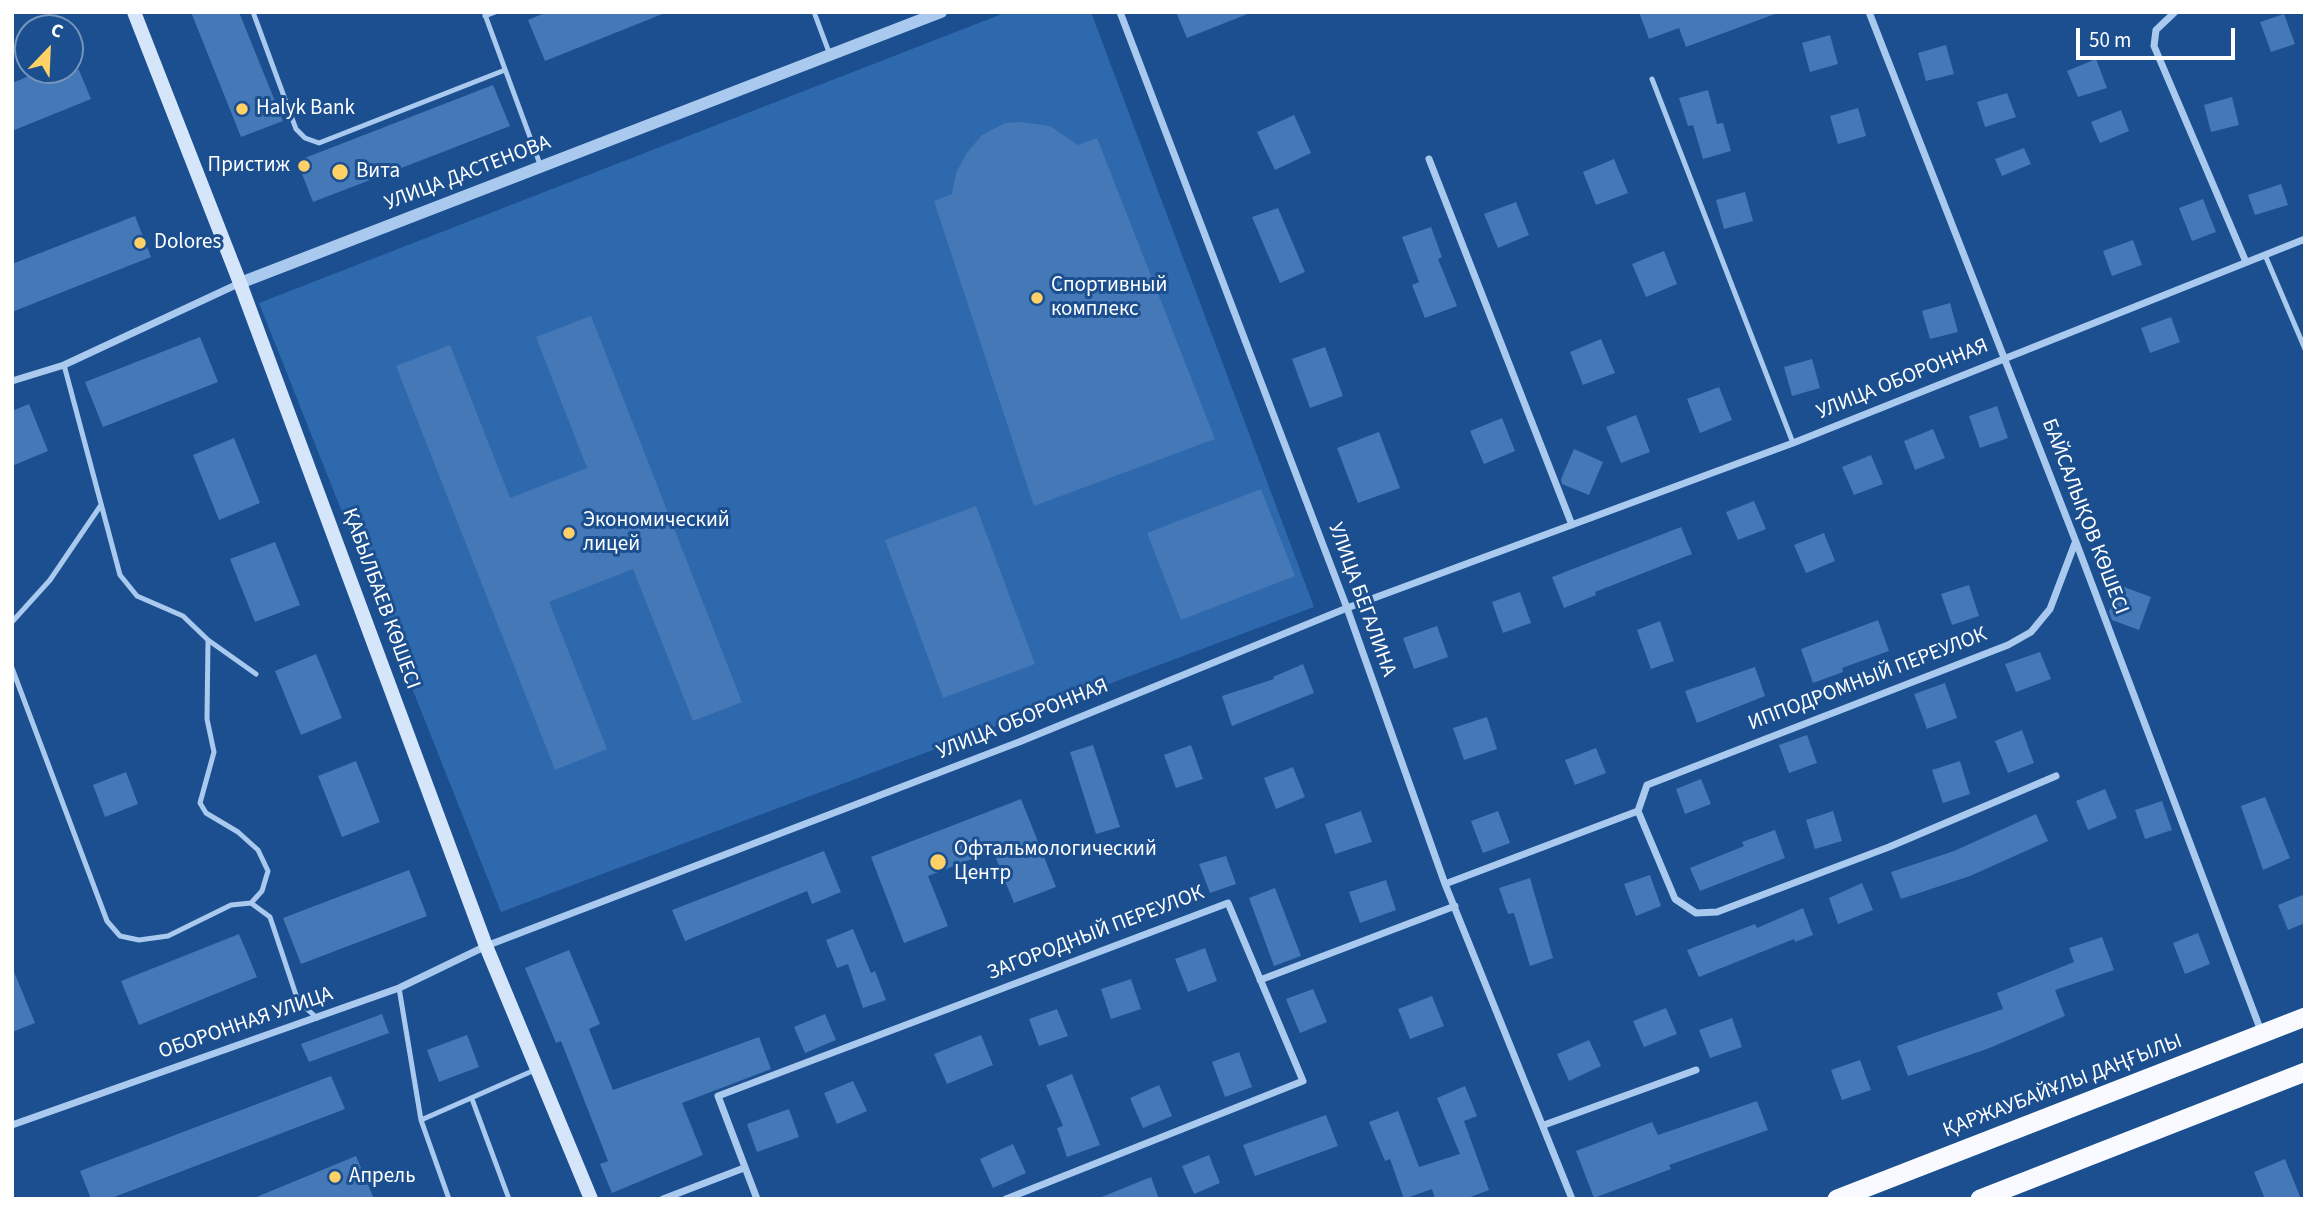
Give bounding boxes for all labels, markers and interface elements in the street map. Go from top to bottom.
north arrow [14,14,84,84]
scale bar [2079,14,2238,58]
text: С [46,16,67,46]
text: 50 m [2089,25,2131,55]
place label: Halyk Bank [256,96,355,122]
marker: Halyk Bank [234,101,250,117]
street label: УЛИЦА ДАСТЕНОВА [382,131,554,217]
place label: Пристиж [208,153,290,179]
marker: Пристиж [296,158,312,174]
place label: Вита [356,159,400,185]
marker: Вита [330,162,350,182]
place label: Dolores [154,230,221,256]
marker: Dolores [132,235,148,251]
place label: Спортивный комплекс [1051,273,1167,323]
marker: Спортивный комплекс [1029,290,1045,306]
street label: УЛИЦА ОБОРОННАЯ [1814,334,1992,426]
street label: БАЙСАЛЫҚОВ КӨШЕСІ [2035,416,2133,618]
street label: ҚАБЫЛБАЕВ КӨШЕСІ [336,505,424,693]
place label: Экономический лицей [583,508,730,558]
street label: УЛИЦА БЕГАЛИНА [1321,520,1401,680]
marker: Экономический лицей [561,525,577,541]
street label: ИППОДРОМНЫЙ ПЕРЕУЛОК [1745,623,1991,737]
street label: УЛИЦА ОБОРОННАЯ [934,674,1112,766]
place label: Офтальмологический Центр [954,837,1157,887]
marker: Офтальмологический Центр [928,852,948,872]
street label: ЗАГОРОДНЫЙ ПЕРЕУЛОК [984,881,1208,987]
street label: ОБОРОННАЯ УЛИЦА [156,982,336,1066]
street label: ҚАРЖАУБАЙҰЛЫ ДАҢҒЫЛЫ [1940,1030,2186,1144]
place label: Апрель [349,1164,416,1190]
marker: Апрель [327,1169,343,1185]

